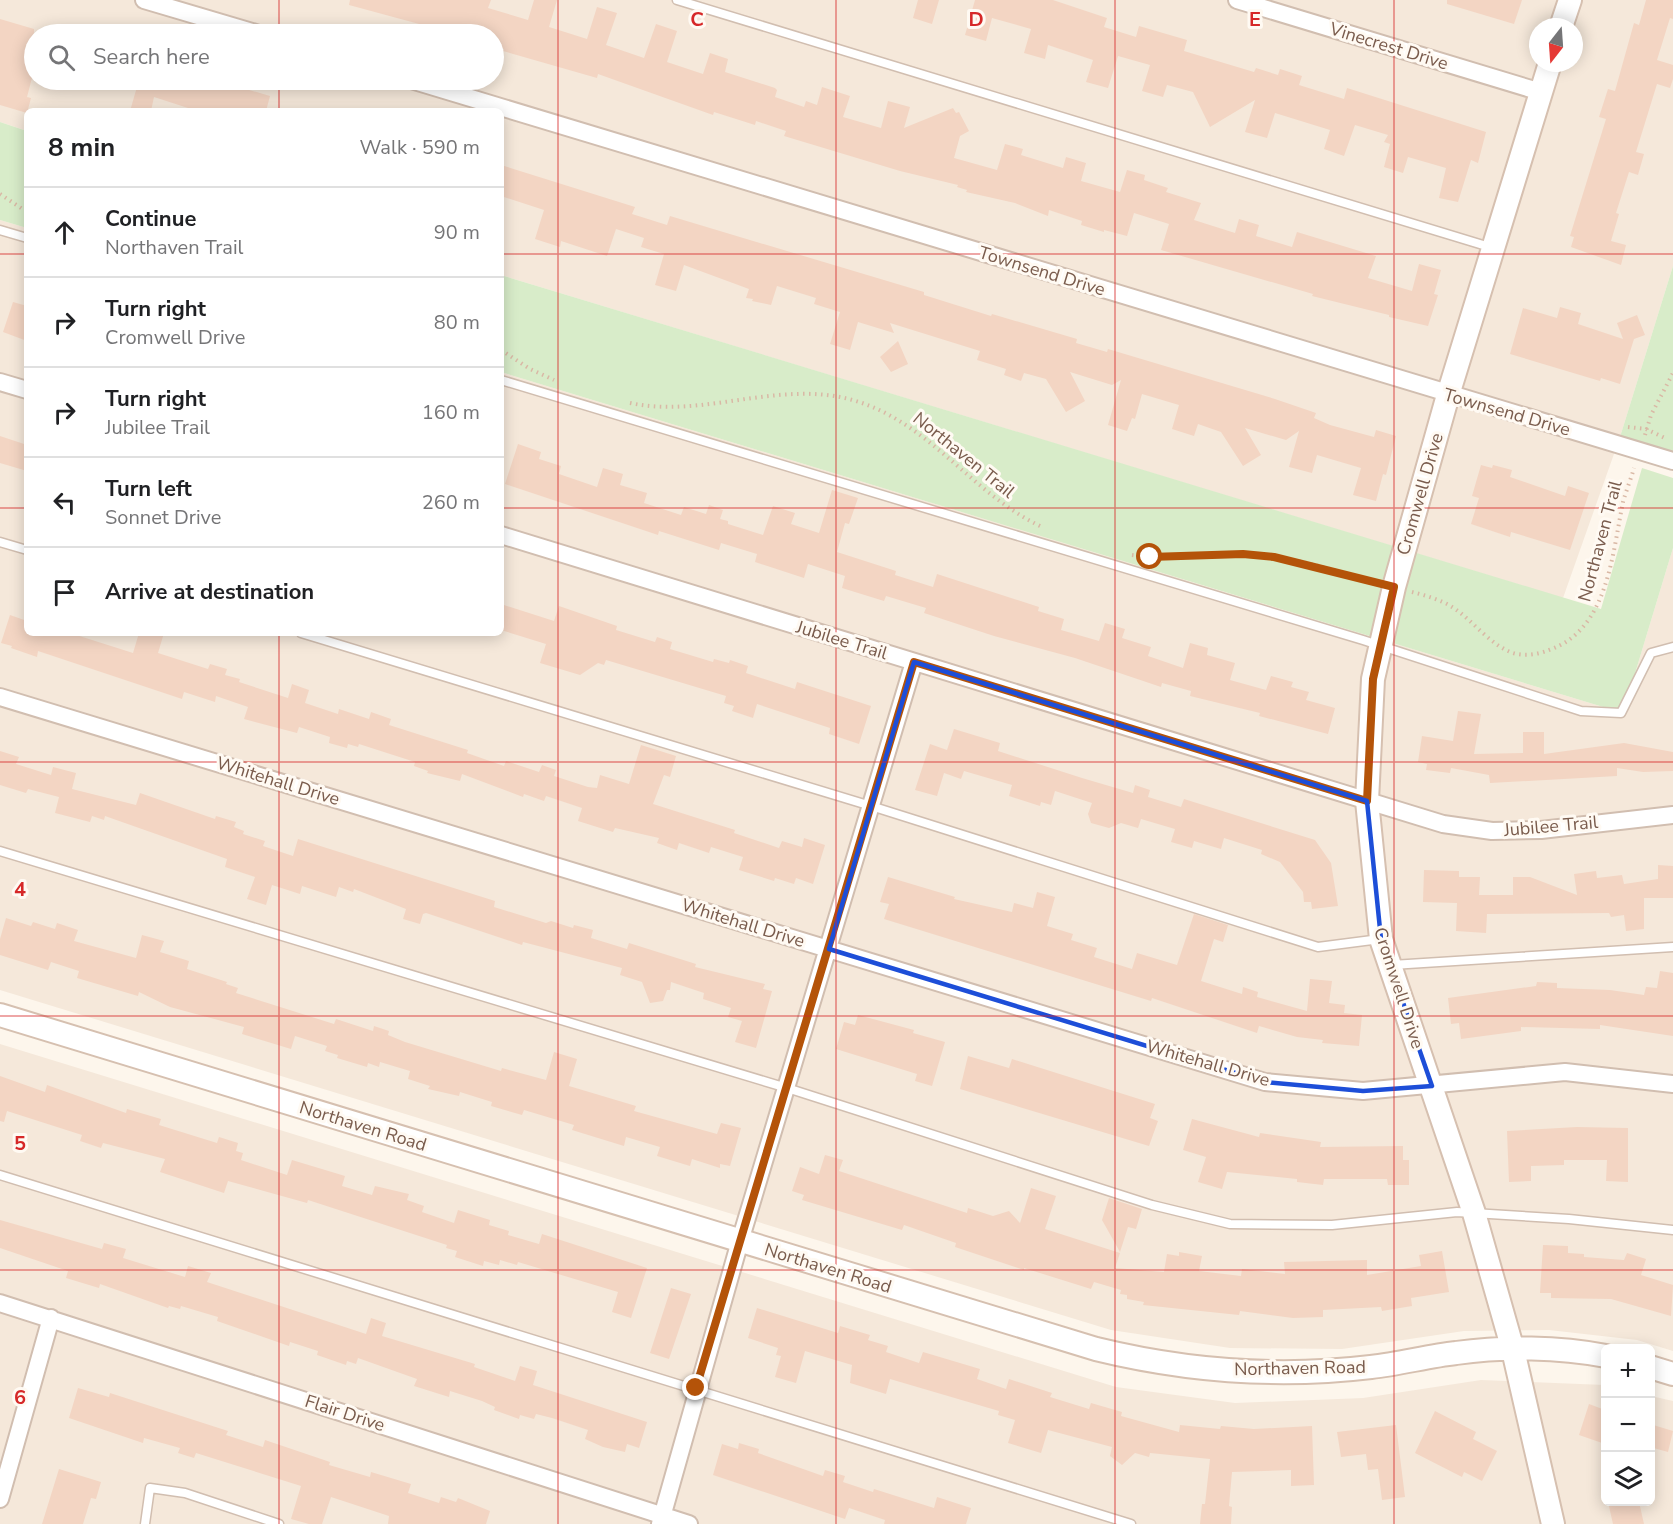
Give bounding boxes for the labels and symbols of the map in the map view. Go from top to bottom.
text: C [690,6,704,33]
text: D [968,6,984,33]
text: E [1249,6,1261,33]
street label: Vinecrest Drive [1326,16,1451,75]
north arrow [1529,18,1583,72]
street label: Townsend Drive [976,240,1108,302]
street label: Townsend Drive [1441,382,1573,442]
street label: Northaven Trail [908,406,1021,504]
street label: Cromwell Drive [1391,430,1449,558]
street label: Northaven Trail [1572,477,1628,604]
route start [1136,543,1162,569]
street label: Jubilee Trail [792,614,891,665]
street label: Whitehall Drive [213,751,343,811]
street label: Jubilee Trail [1502,810,1600,842]
text: 4 [14,876,26,903]
street label: Whitehall Drive [678,893,808,953]
street label: Cromwell Drive [1368,924,1430,1052]
street label: Whitehall Drive [1143,1034,1273,1092]
street label: Northaven Road [297,1095,429,1157]
text: 5 [14,1130,26,1157]
street label: Northaven Road [762,1237,894,1299]
street label: Northaven Road [1234,1355,1366,1381]
route end [682,1374,708,1400]
text: 6 [14,1384,26,1411]
street label: Flair Drive [302,1389,388,1437]

